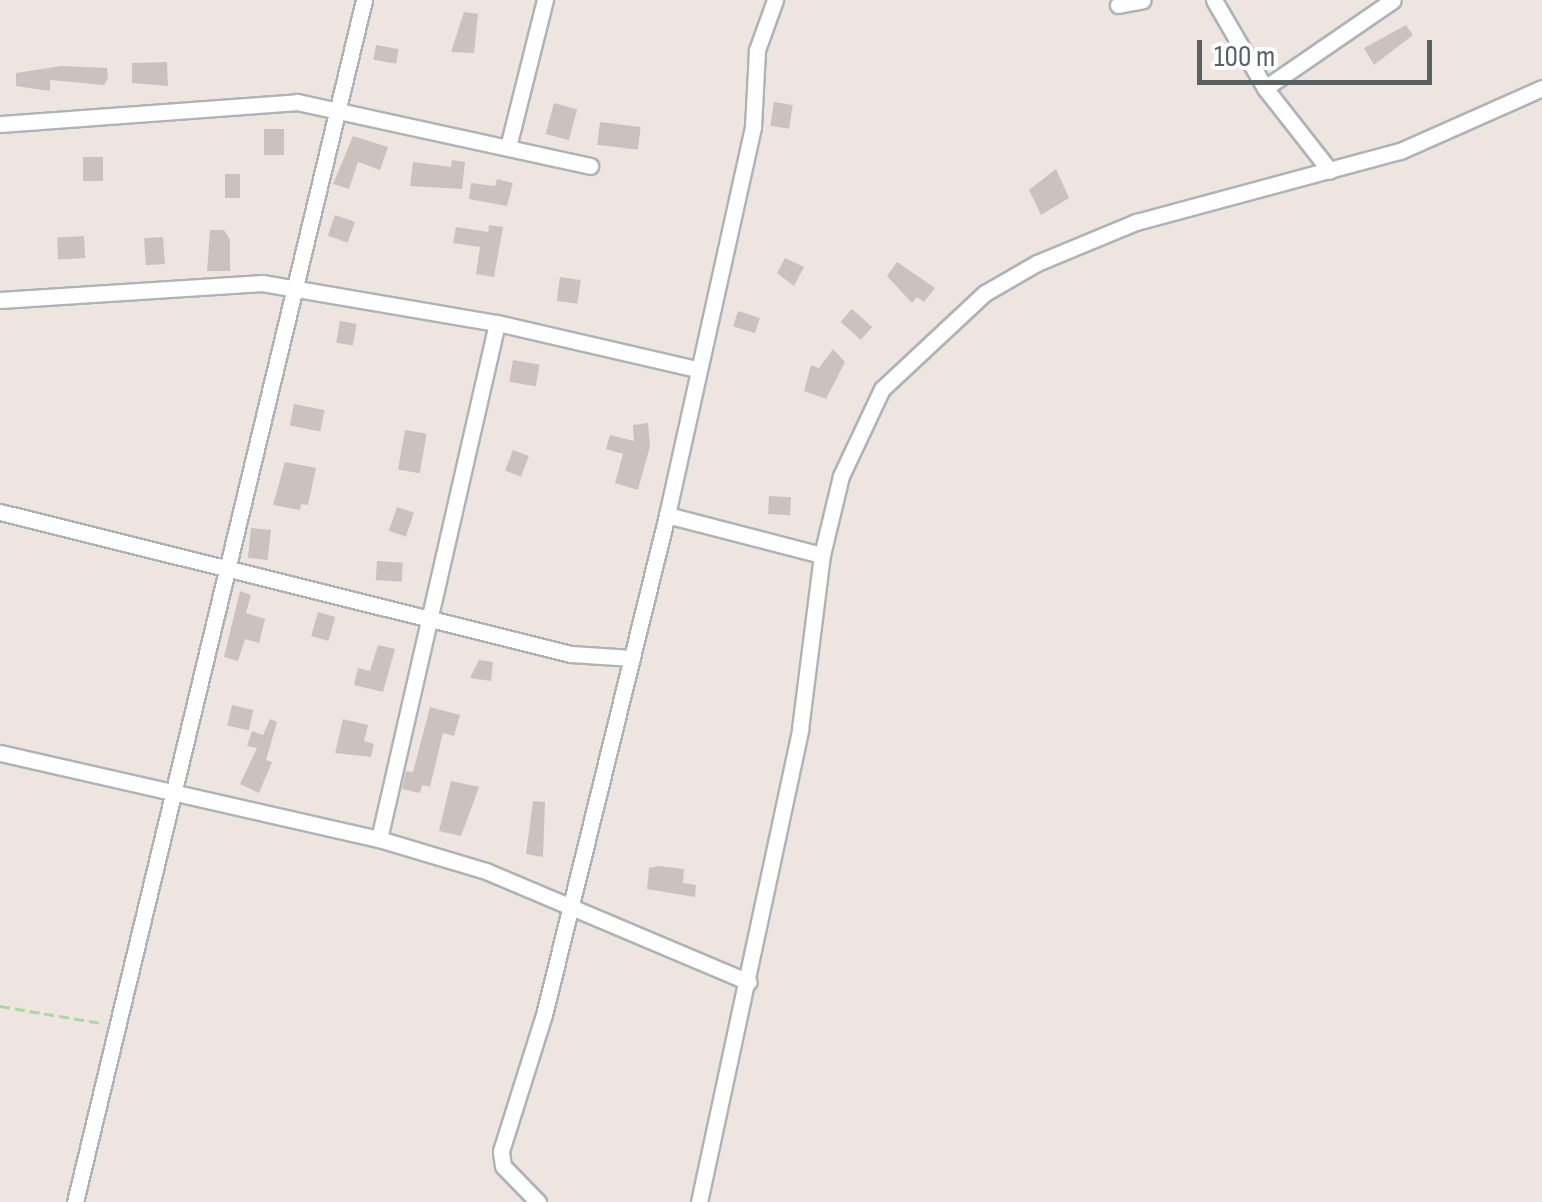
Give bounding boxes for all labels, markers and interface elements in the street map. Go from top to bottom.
scale bar [1202,20,1437,82]
text: 100 m [1214,39,1275,75]

